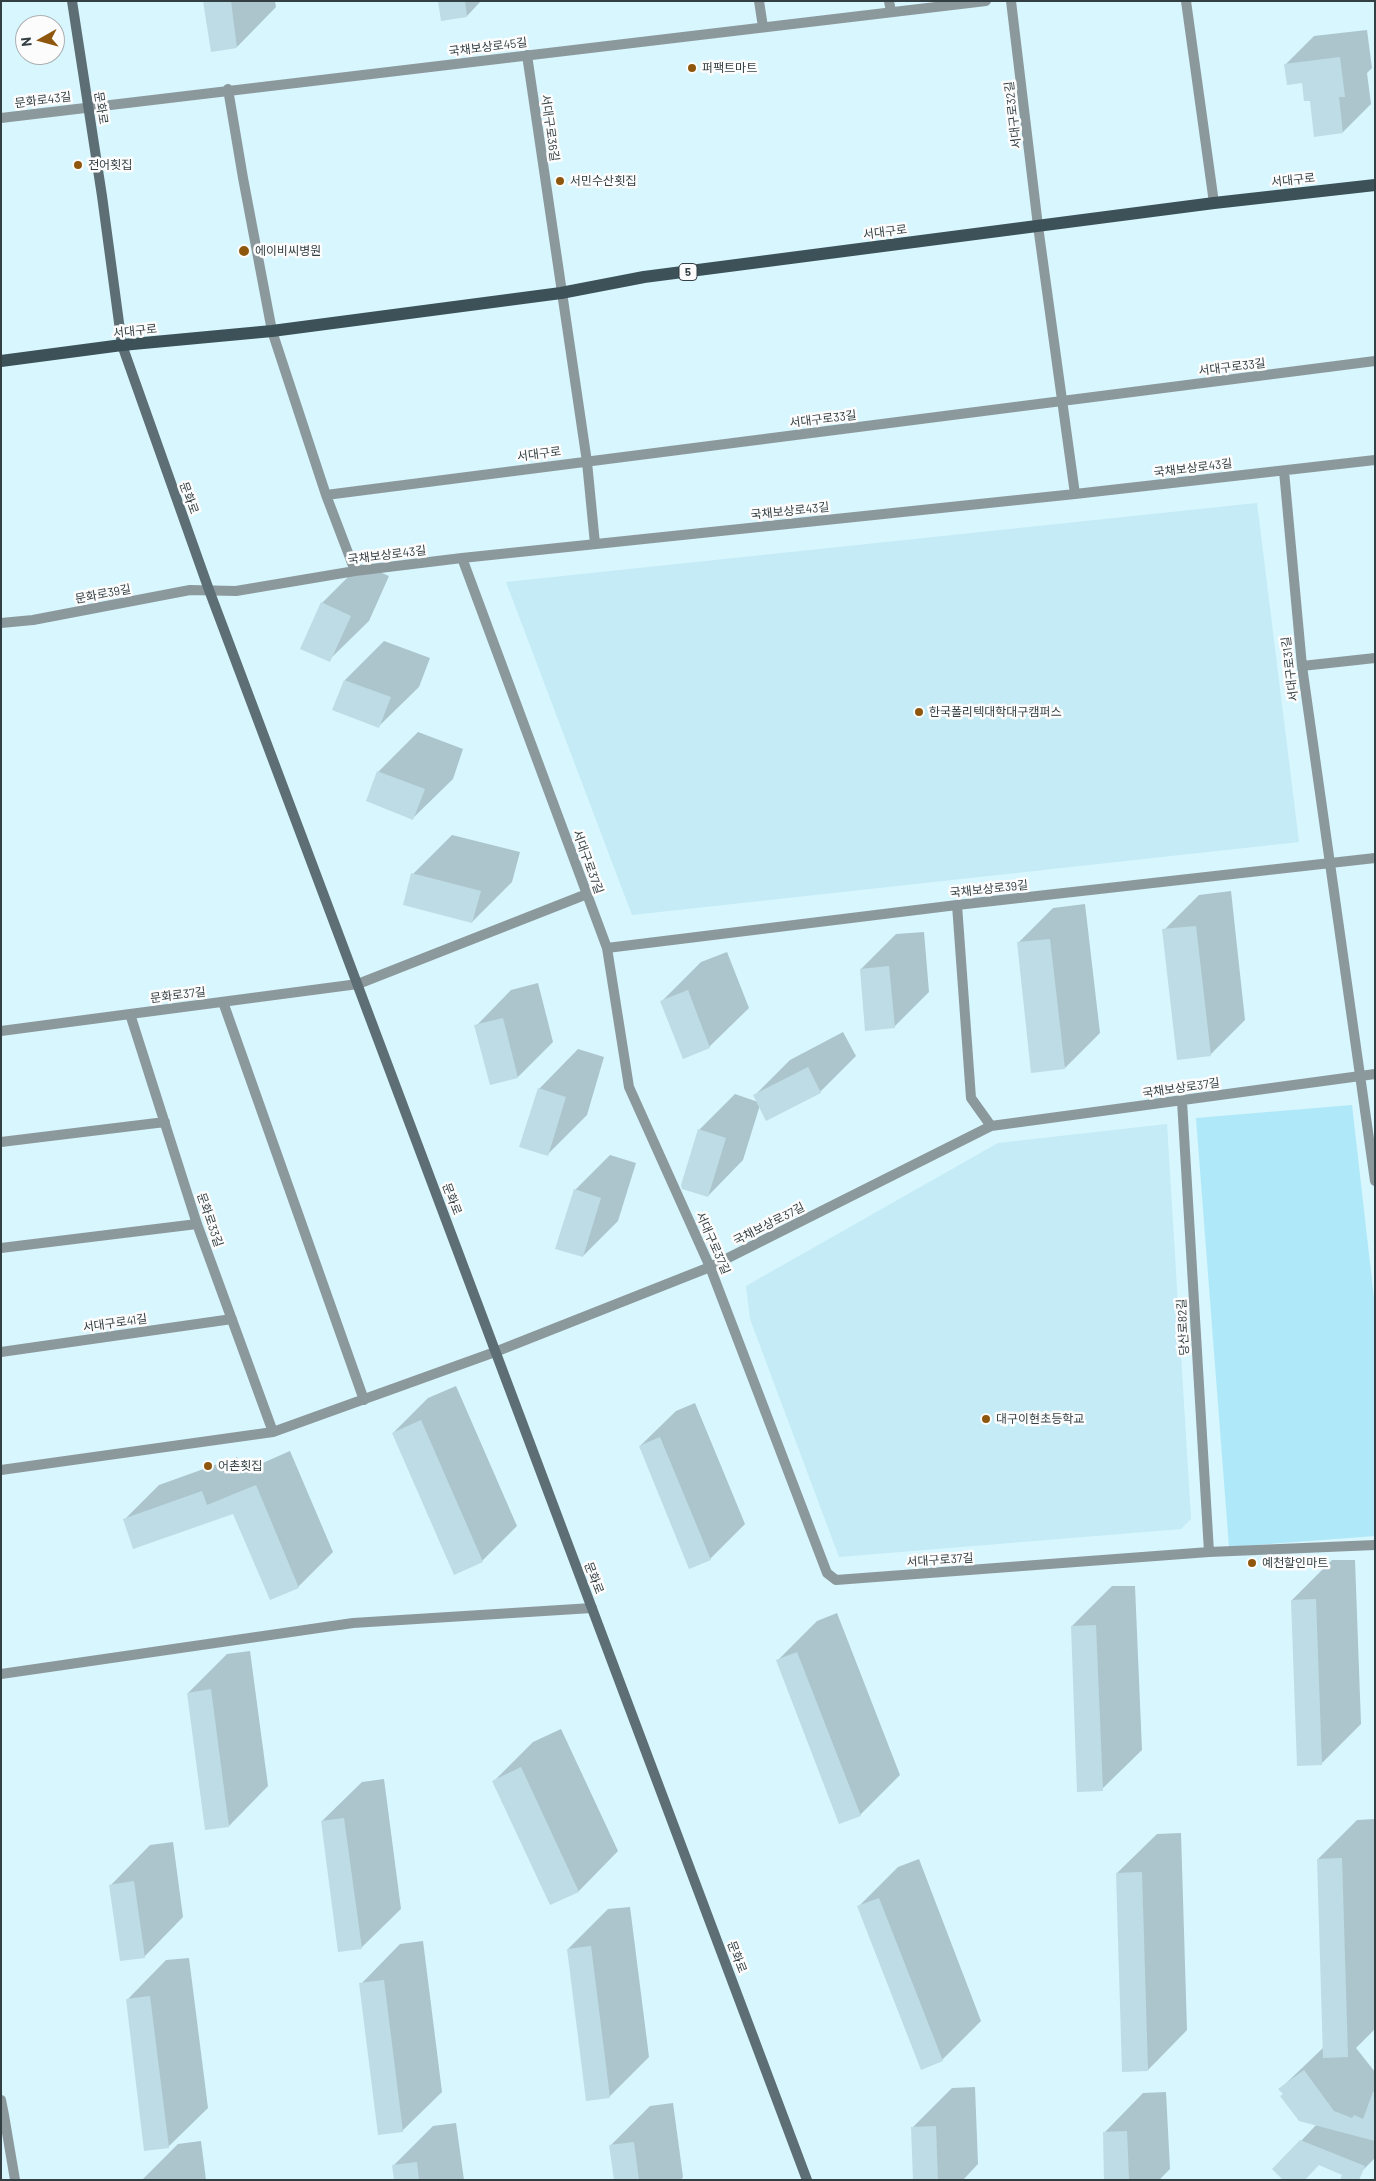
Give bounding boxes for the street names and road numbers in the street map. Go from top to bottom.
street label: 국채보상로45길 [448,35,528,59]
street label: 서대구로32길 [1002,80,1024,150]
street label: 문화로43길 [14,89,72,111]
street label: 문화로 [91,91,111,125]
street label: 서대구로36길 [538,94,562,162]
street label: 서대구로 [1270,171,1316,189]
street label: 서대구로 [862,222,908,242]
road number: 5 [679,264,697,280]
street label: 서대구로 [112,322,158,340]
street label: 서대구로33길 [1198,356,1266,378]
street label: 서대구로33길 [789,408,857,430]
street label: 서대구로 [516,444,562,464]
street label: 국채보상로43길 [1153,456,1233,480]
street label: 문화로 [177,480,201,516]
street label: 국채보상로43길 [750,500,830,522]
street label: 국채보상로43길 [347,543,427,567]
street label: 문화로39길 [74,582,132,606]
street label: 서대구로31길 [1279,636,1301,702]
street label: 서대구로37길 [570,828,606,896]
street label: 국채보상로39길 [949,878,1029,900]
street label: 문화로37길 [149,984,207,1006]
street label: 국채보상로37길 [1141,1075,1221,1101]
street label: 문화로 [439,1181,465,1217]
street label: 문화로33길 [194,1191,226,1249]
street label: 국채보상로37길 [731,1200,807,1248]
street label: 서대구로37길 [693,1209,733,1277]
street label: 당산로82길 [1174,1298,1192,1356]
street label: 서대구로41길 [82,1311,148,1335]
street label: 서대구로37길 [906,1550,974,1570]
street label: 문화로 [581,1560,607,1596]
street label: 문화로 [724,1939,750,1975]

